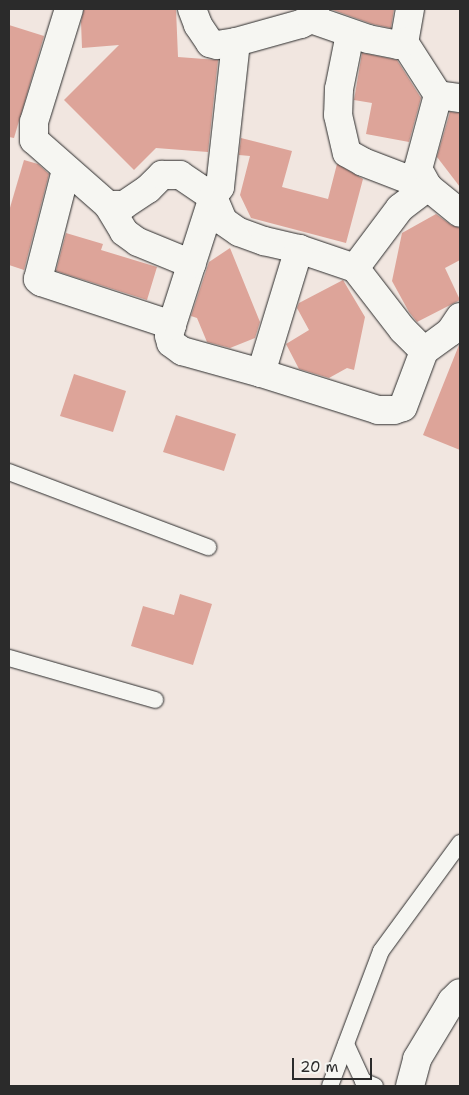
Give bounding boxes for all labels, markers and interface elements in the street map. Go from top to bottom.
scale bar [294,1048,374,1080]
text: 20 m [300,1057,339,1077]

